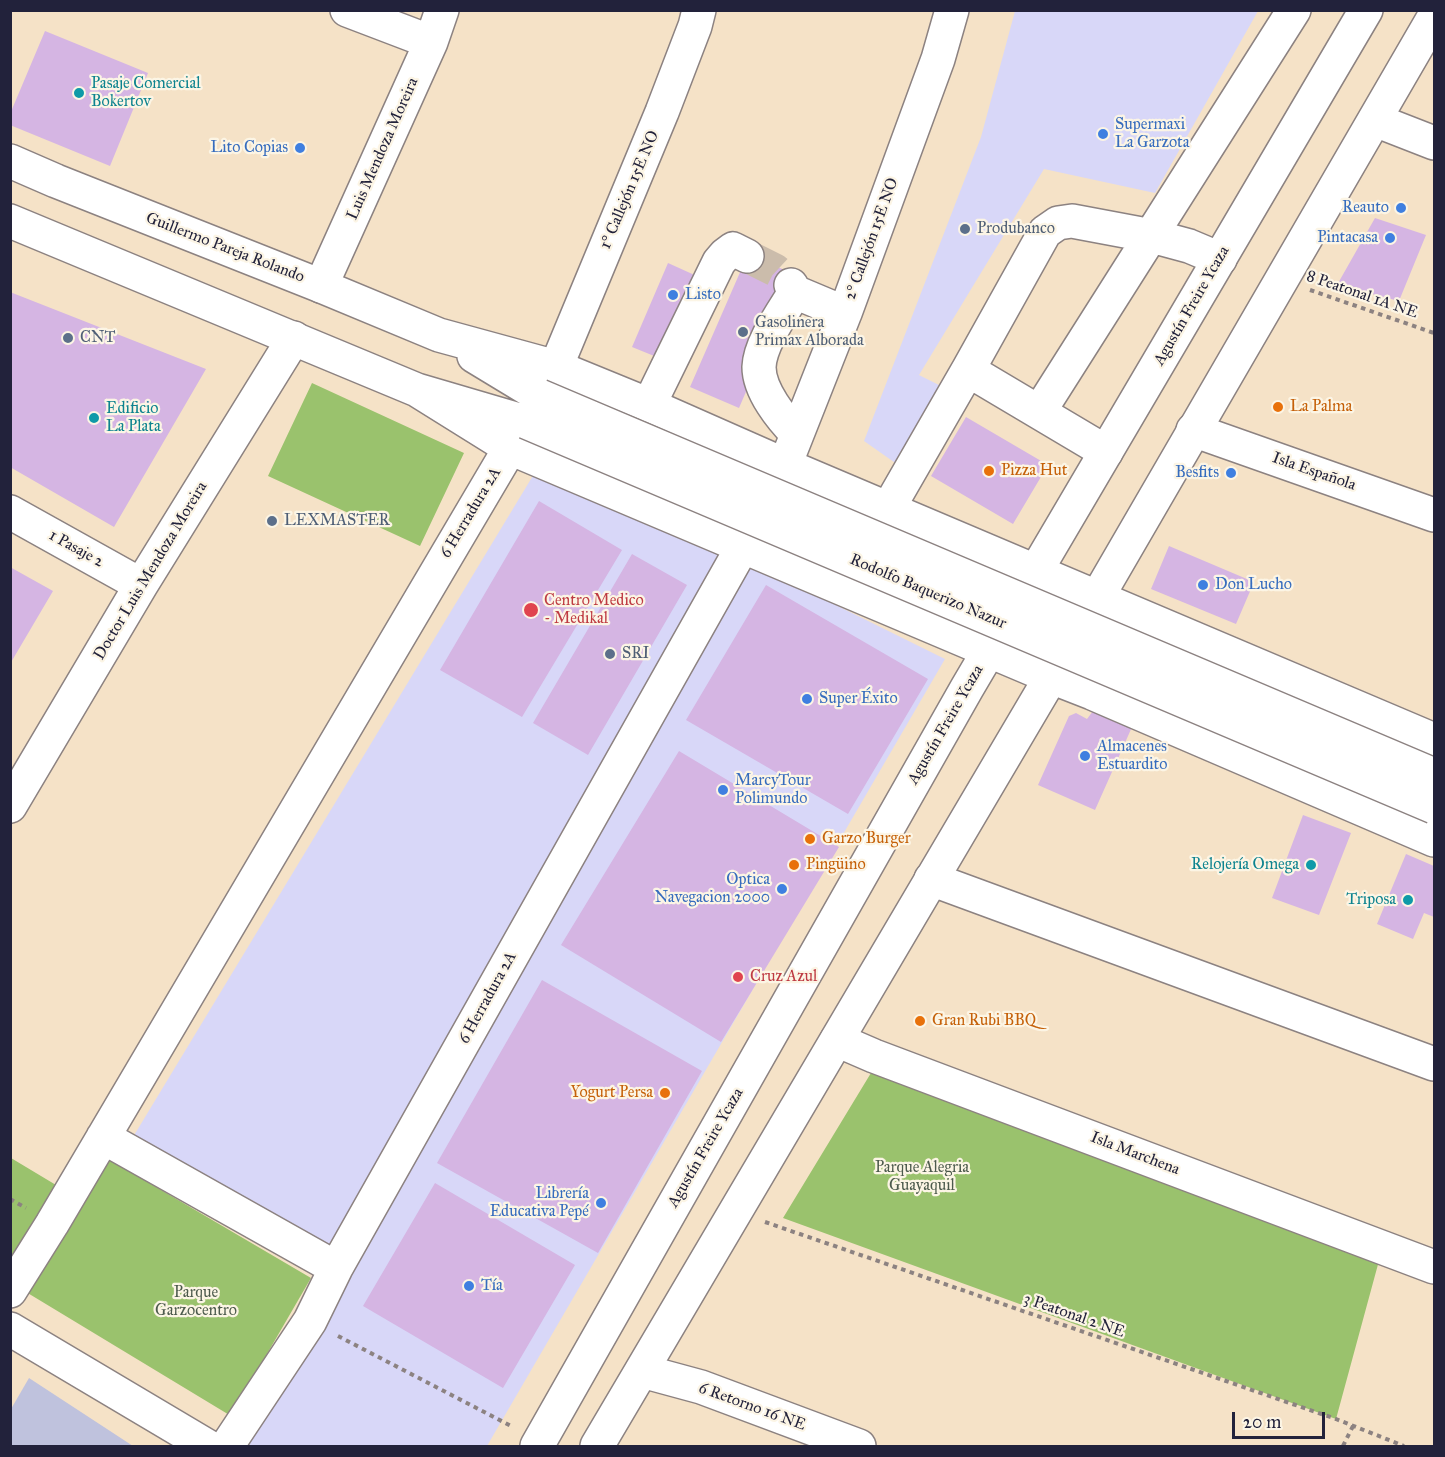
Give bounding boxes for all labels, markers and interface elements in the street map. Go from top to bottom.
place label: Pasaje Comercial Bokertov [91,74,200,112]
street label: Luis Mendoza Moreira [343,75,423,223]
marker: Pasaje Comercial Bokertov [72,86,86,100]
place label: Supermaxi La Garzota [1115,115,1189,153]
marker: Supermaxi La Garzota [1096,127,1110,141]
street label: 1° Callejón 15E NO [596,128,664,252]
place label: Lito Copias [210,138,288,158]
marker: Lito Copias [293,141,307,155]
street label: 2° Callejón 15E NO [841,175,903,303]
place label: Reauto [1342,198,1389,218]
marker: Reauto [1394,201,1408,215]
street label: Guillermo Pareja Rolando [143,209,307,287]
place label: Produbanco [977,219,1055,239]
marker: Produbanco [958,222,972,236]
place label: Pintacasa [1317,228,1378,248]
marker: Pintacasa [1383,231,1397,245]
street label: Agustín Freire Ycaza [1150,243,1234,369]
street label: 8 Peatonal 1A NE [1304,267,1420,323]
place label: Listo [685,285,721,305]
marker: Listo [666,288,680,302]
place label: Gasolinera Primax Alborada [755,313,864,351]
marker: Gasolinera Primax Alborada [736,325,750,339]
place label: CNT [80,328,115,348]
marker: CNT [61,331,75,345]
place label: La Palma [1290,397,1352,417]
place label: Edificio La Plata [106,399,161,437]
marker: La Palma [1271,400,1285,414]
marker: Edificio La Plata [87,411,101,425]
street label: Isla Española [1270,449,1358,495]
place label: Pizza Hut [1001,461,1067,481]
place label: Besfits [1175,463,1219,483]
street label: 6 Herradura 2A [436,464,506,562]
marker: Pizza Hut [982,464,996,478]
marker: Besfits [1224,466,1238,480]
street label: Doctor Luis Mendoza Moreira [90,478,212,664]
place label: LEXMASTER [284,511,390,531]
marker: LEXMASTER [265,514,279,528]
street label: 1 Pasaje 2 [45,526,107,572]
street label: Rodolfo Baquerizo Nazur [847,550,1009,634]
place label: Don Lucho [1215,575,1292,595]
marker: Don Lucho [1196,578,1210,592]
place label: Centro Medico - Medikal [544,591,644,629]
marker: Centro Medico - Medikal [522,601,540,619]
place label: SRI [622,644,649,664]
marker: SRI [603,647,617,661]
street label: Agustín Freire Ycaza [904,662,988,788]
place label: Super Éxito [819,689,898,709]
marker: Super Éxito [800,692,814,706]
place label: Almacenes Estuardito [1097,737,1167,775]
marker: Almacenes Estuardito [1078,749,1092,763]
place label: MarcyTour Polimundo [735,771,811,809]
marker: MarcyTour Polimundo [716,783,730,797]
place label: Garzo Burger [822,829,911,849]
marker: Garzo Burger [803,832,817,846]
place label: Pingüino [806,855,866,875]
place label: Relojería Omega [1191,855,1299,875]
marker: Pingüino [787,858,801,872]
marker: Relojería Omega [1304,858,1318,872]
place label: Optica Navegacion 2000 [655,870,770,908]
marker: Optica Navegacion 2000 [775,882,789,896]
place label: Triposa [1346,890,1396,910]
marker: Triposa [1401,893,1415,907]
street label: 6 Herradura 2A [455,949,521,1047]
place label: Cruz Azul [750,967,817,987]
marker: Cruz Azul [731,970,745,984]
place label: Gran Rubi BBQ [932,1011,1036,1031]
marker: Gran Rubi BBQ [913,1014,927,1028]
place label: Yogurt Persa [570,1083,653,1103]
street label: Agustín Freire Ycaza [664,1085,748,1211]
marker: Yogurt Persa [658,1086,672,1100]
street label: Isla Marchena [1088,1128,1182,1180]
park label: Parque Alegria Guayaquil [875,1158,969,1196]
place label: Librería Educativa Pepé [490,1184,589,1222]
marker: Librería Educativa Pepé [594,1196,608,1210]
place label: Tía [481,1276,503,1296]
marker: Tía [462,1279,476,1293]
park label: Parque Garzocentro [155,1283,237,1321]
street label: 3 Peatonal 2 NE [1021,1290,1127,1342]
street label: 6 Retorno 16 NE [696,1379,808,1435]
scale bar [1235,1400,1328,1438]
text: 20 m [1243,1411,1281,1433]

